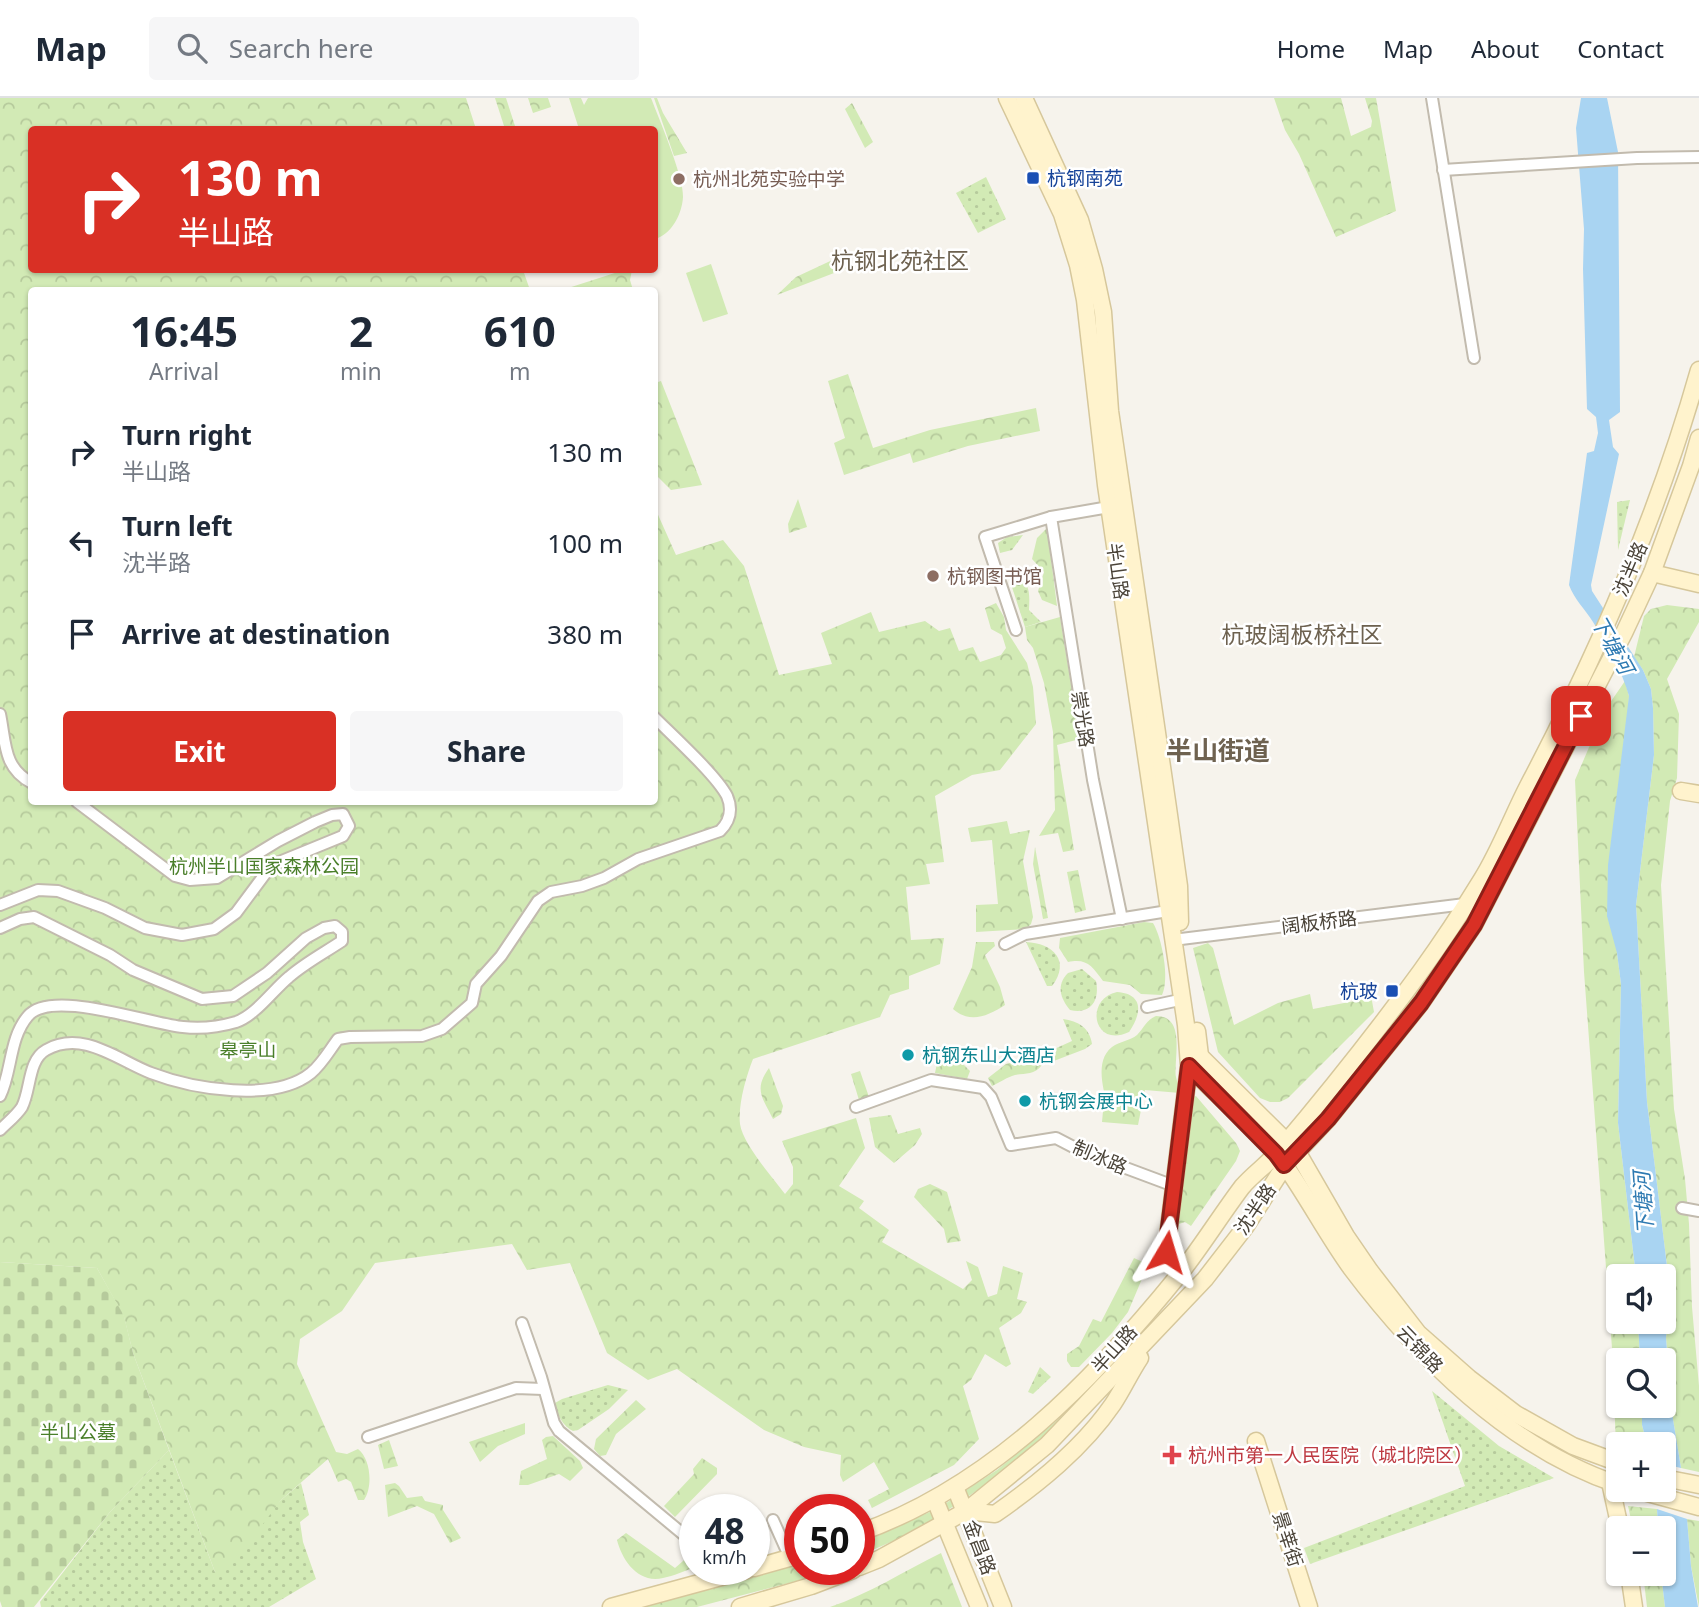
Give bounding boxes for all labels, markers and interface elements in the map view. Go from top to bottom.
search box [149,17,639,80]
text: Map [35,26,107,71]
icon: search [173,29,211,67]
text: Search here [229,30,373,66]
text: Home [1277,32,1345,65]
text: Map [1383,32,1433,65]
text: About [1471,32,1539,65]
text: Contact [1577,32,1664,65]
text: 130 m [178,144,323,210]
icon: right [63,154,154,245]
place label: 杭钢南苑 [1047,165,1123,191]
place label: 杭州北苑实验中学 [693,166,845,192]
marker: 杭钢南苑 [1025,170,1041,186]
marker: 杭州北苑实验中学 [671,171,687,187]
text: 半山路 [178,210,274,253]
district label: 杭钢北苑社区 [831,244,969,276]
text: 16:45 [130,302,238,359]
text: 2 [349,302,373,359]
text: 610 [484,302,556,359]
text: Arrival [149,355,219,387]
text: min [340,355,382,387]
text: m [509,355,531,387]
text: Turn right [122,417,252,453]
icon: right [63,433,101,471]
text: 130 m [547,434,623,470]
text: 半山路 [122,455,191,487]
text: Turn left [122,508,233,544]
icon: left [63,524,101,562]
text: 100 m [547,525,623,561]
street label: 沈半路 [1607,538,1653,600]
street label: 半山路 [1101,541,1135,601]
text: 沈半路 [122,546,191,578]
place label: 杭钢图书馆 [947,563,1042,589]
marker: 杭钢图书馆 [925,568,941,584]
water label: 下塘河 [1585,610,1642,682]
icon: arrive [63,615,101,653]
text: Arrive at destination [122,616,391,652]
text: 380 m [547,616,623,652]
district label: 杭玻阔板桥社区 [1222,618,1383,650]
pin [1551,686,1611,746]
street label: 崇光路 [1066,689,1100,749]
icon: arrive [1562,697,1600,735]
button: Exit [63,711,336,791]
button: Share [350,711,623,791]
district label: 半山街道 [1166,732,1270,768]
park label: 杭州半山国家森林公园 [169,853,359,879]
street label: 阔板桥路 [1280,904,1358,940]
place label: 杭玻 [1340,978,1378,1004]
marker: 杭玻 [1384,983,1400,999]
park label: 皋亭山 [219,1037,277,1063]
place label: 杭钢东山大酒店 [922,1042,1055,1068]
marker: 杭钢东山大酒店 [900,1047,916,1063]
place label: 杭钢会展中心 [1039,1088,1153,1114]
marker: 杭钢会展中心 [1017,1093,1033,1109]
street label: 制冰路 [1069,1134,1131,1180]
water label: 下塘河 [1627,1167,1659,1235]
street label: 沈半路 [1228,1178,1282,1240]
position arrow [1129,1215,1203,1289]
map controls [1606,1264,1676,1586]
button: sound [1606,1264,1676,1334]
street label: 半山路 [1085,1319,1143,1379]
street label: 云锦路 [1391,1319,1449,1379]
button: search [1606,1348,1676,1418]
park label: 半山公墓 [40,1419,116,1445]
button: + [1606,1432,1676,1502]
place label: 杭州市第一人民医院（城北院区） [1188,1442,1473,1468]
marker: 杭州市第一人民医院（城北院区） [1162,1445,1182,1465]
speed limit sign: 50 [784,1494,875,1585]
text: 48 [704,1507,745,1554]
street label: 景莘街 [1267,1508,1309,1570]
street label: 金昌路 [958,1516,1002,1578]
button: − [1606,1516,1676,1586]
text: km/h [702,1545,747,1569]

